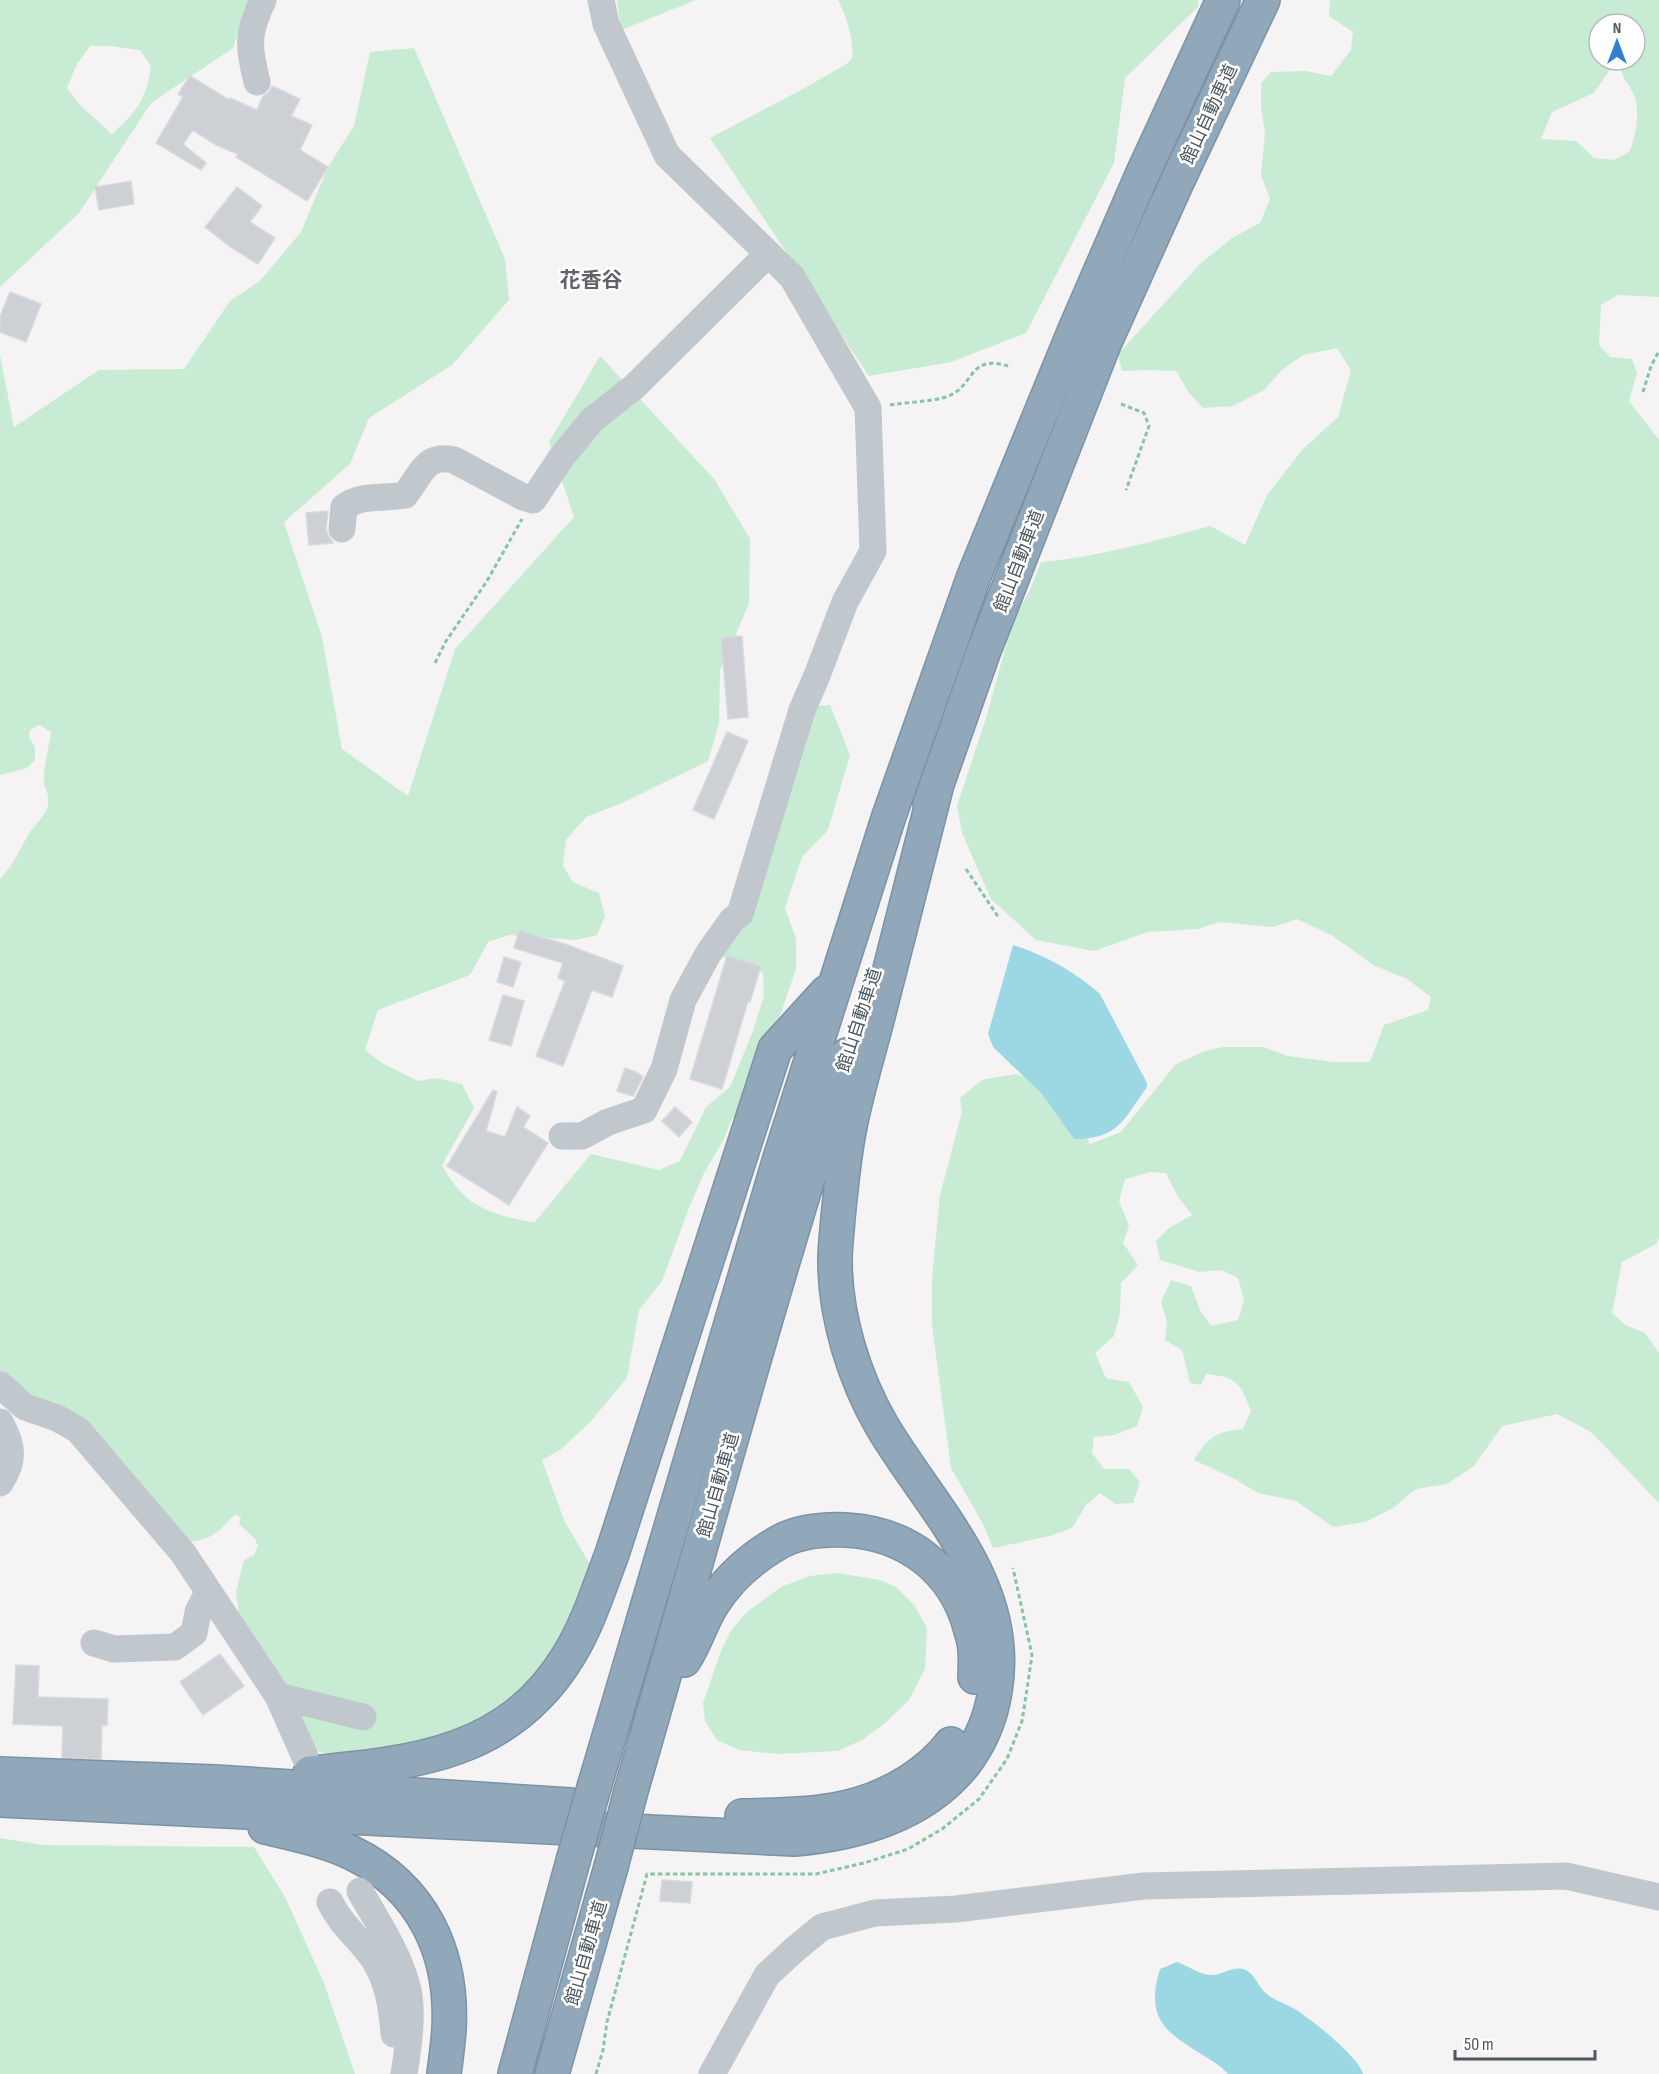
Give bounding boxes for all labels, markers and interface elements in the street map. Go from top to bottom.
north arrow [1587,12,1647,72]
text: N [1613,19,1621,38]
street label: 館山自動車道 [1177,61,1242,168]
district label: 花香谷 [560,268,623,293]
street label: 館山自動車道 [990,507,1049,615]
street label: 館山自動車道 [833,966,886,1075]
street label: 館山自動車道 [694,1430,743,1540]
street label: 館山自動車道 [562,1898,611,2008]
scale bar [1455,2023,1594,2061]
text: 50 m [1464,2034,1494,2055]

